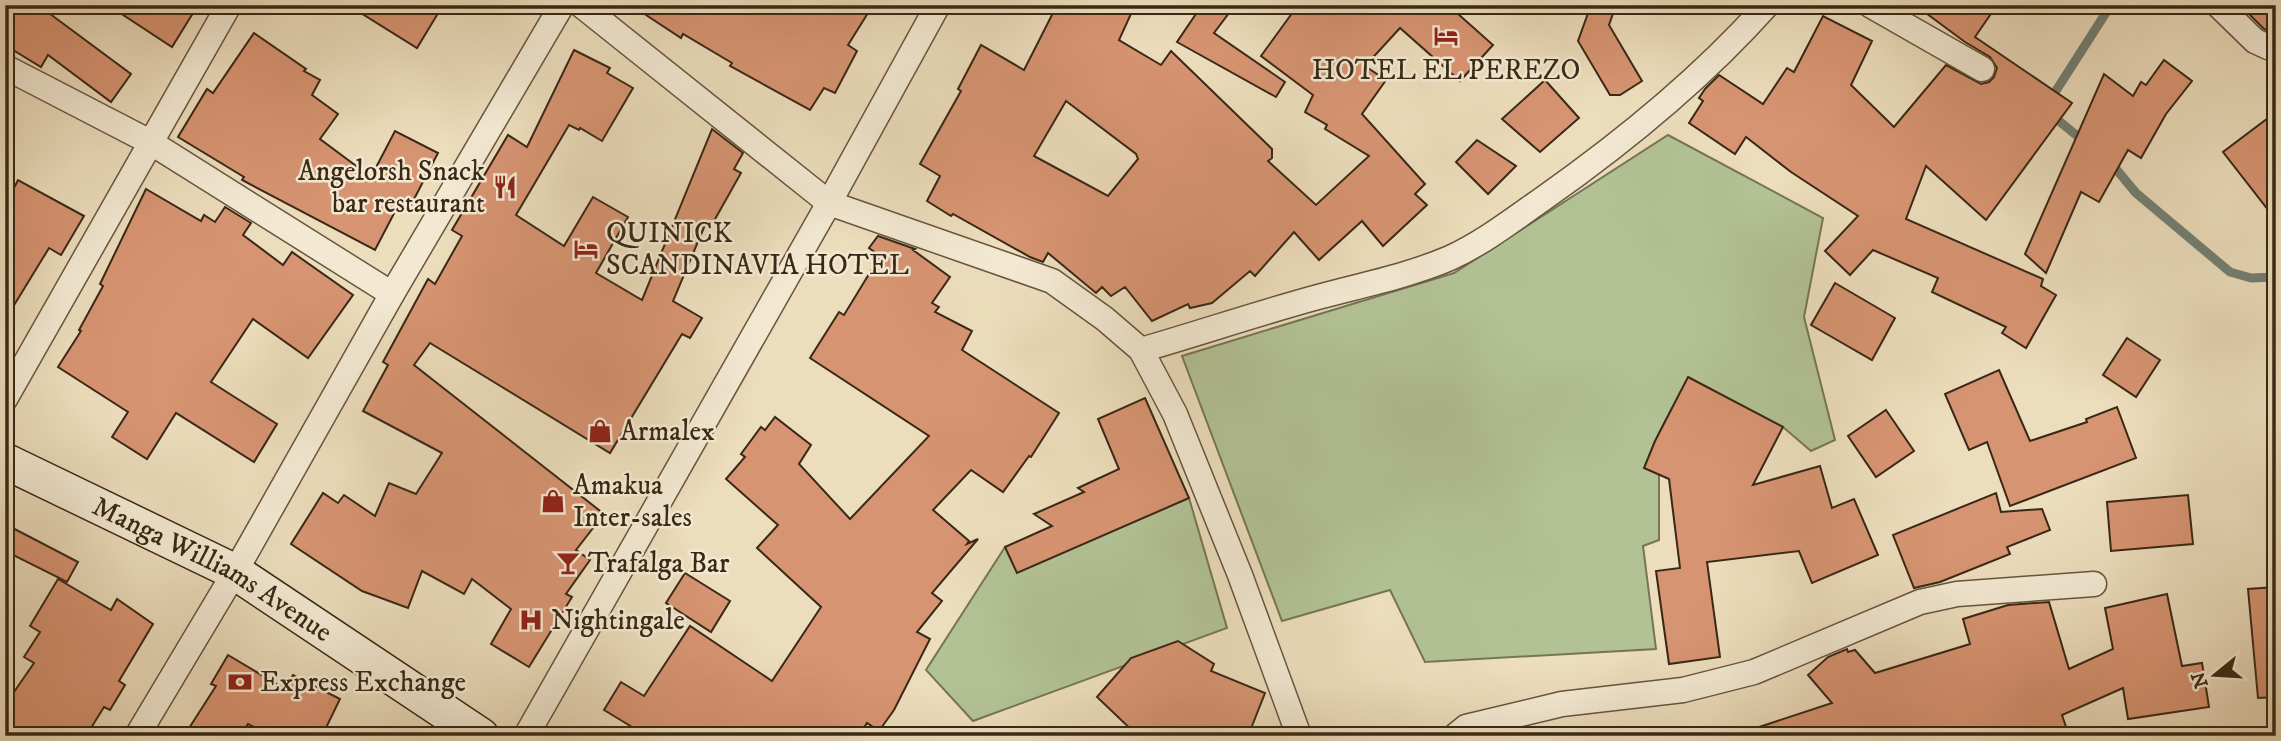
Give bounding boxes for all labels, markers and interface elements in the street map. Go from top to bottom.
hotel icon: HOTEL EL PEREZO [1432,22,1460,50]
place label: HOTEL EL PEREZO [1312,53,1580,88]
place label: Angelorsh Snack bar restaurant [298,154,485,221]
restaurant icon: Angelorsh Snack bar restaurant [491,173,519,201]
place label: QUINICK SCANDINAVIA HOTEL [606,216,909,283]
hotel icon: QUINICK SCANDINAVIA HOTEL [572,235,600,263]
place label: Armalex [620,414,715,449]
shop icon: Armalex [586,417,614,445]
place label: Amakua Inter-sales [573,468,692,535]
shop icon: Amakua Inter-sales [539,487,567,515]
street label: Manga Williams Avenue [87,488,339,650]
place label: Trafalga Bar [588,546,730,581]
bar icon: Trafalga Bar [554,549,582,577]
place label: Nightingale [551,603,685,638]
hospital icon: Nightingale [517,606,545,634]
north arrow [2180,640,2250,710]
place label: Express Exchange [260,665,466,700]
bank icon: Express Exchange [226,668,254,696]
text: N [2187,668,2214,691]

